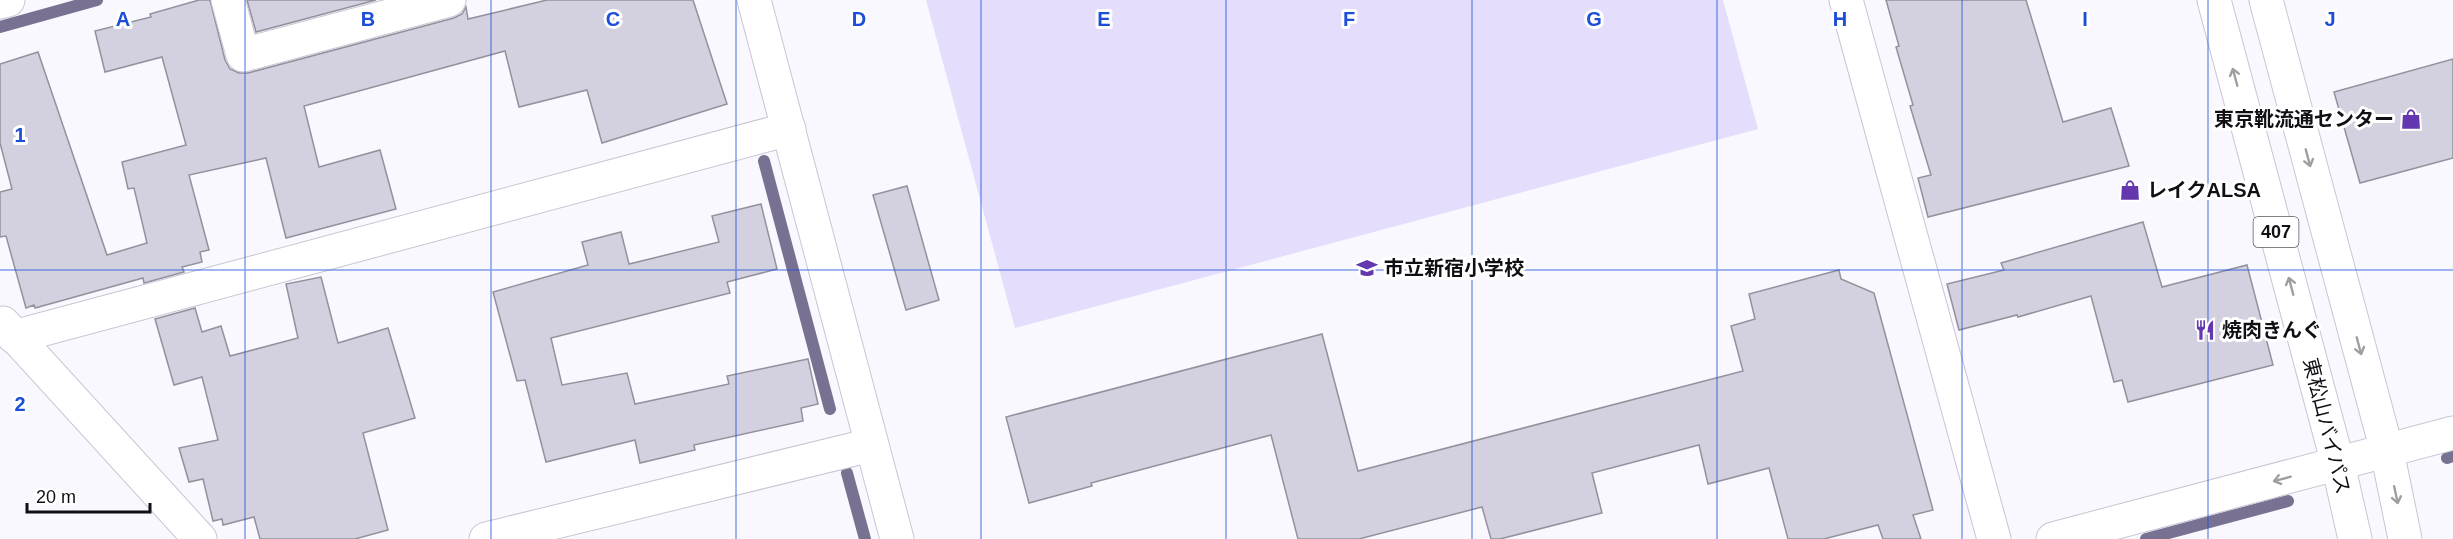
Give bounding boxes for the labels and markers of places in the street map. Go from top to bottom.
shop icon: 東京靴流通センター [2399,107,2423,131]
place label: 東京靴流通センター [2214,108,2394,130]
shop icon: レイクALSA [2118,178,2142,202]
place label: レイクALSA [2147,179,2261,201]
school or university icon: 市立新宿小学校 [1355,256,1379,280]
place label: 市立新宿小学校 [1384,257,1524,279]
restaurant icon: 焼肉きんぐ [2193,318,2217,342]
place label: 焼肉きんぐ [2222,319,2322,341]

